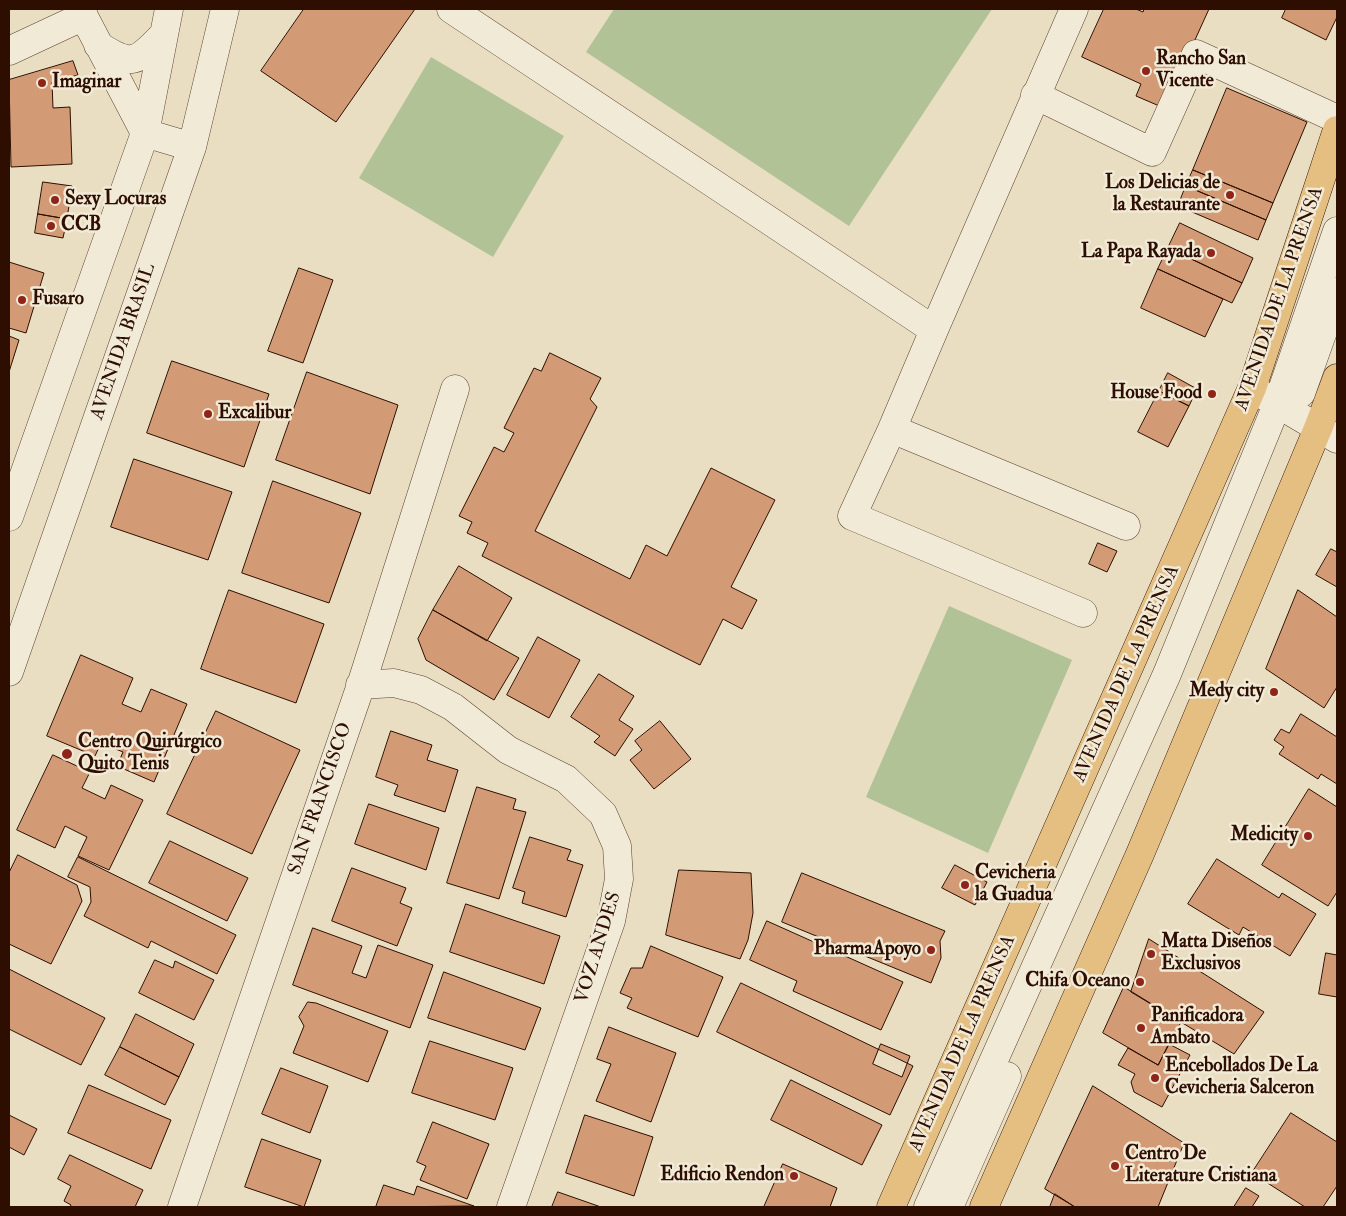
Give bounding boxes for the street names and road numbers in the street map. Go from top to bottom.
street label: AVENIDA DE LA PRENSA [1231,184,1329,414]
street label: AVENIDA BRASIL [87,261,161,423]
street label: AVENIDA DE LA PRENSA [1069,562,1185,786]
street label: SAN FRANCISCO [284,720,358,878]
street label: VOZ ANDES [571,889,627,1007]
street label: AVENIDA DE LA PRENSA [905,932,1021,1156]

